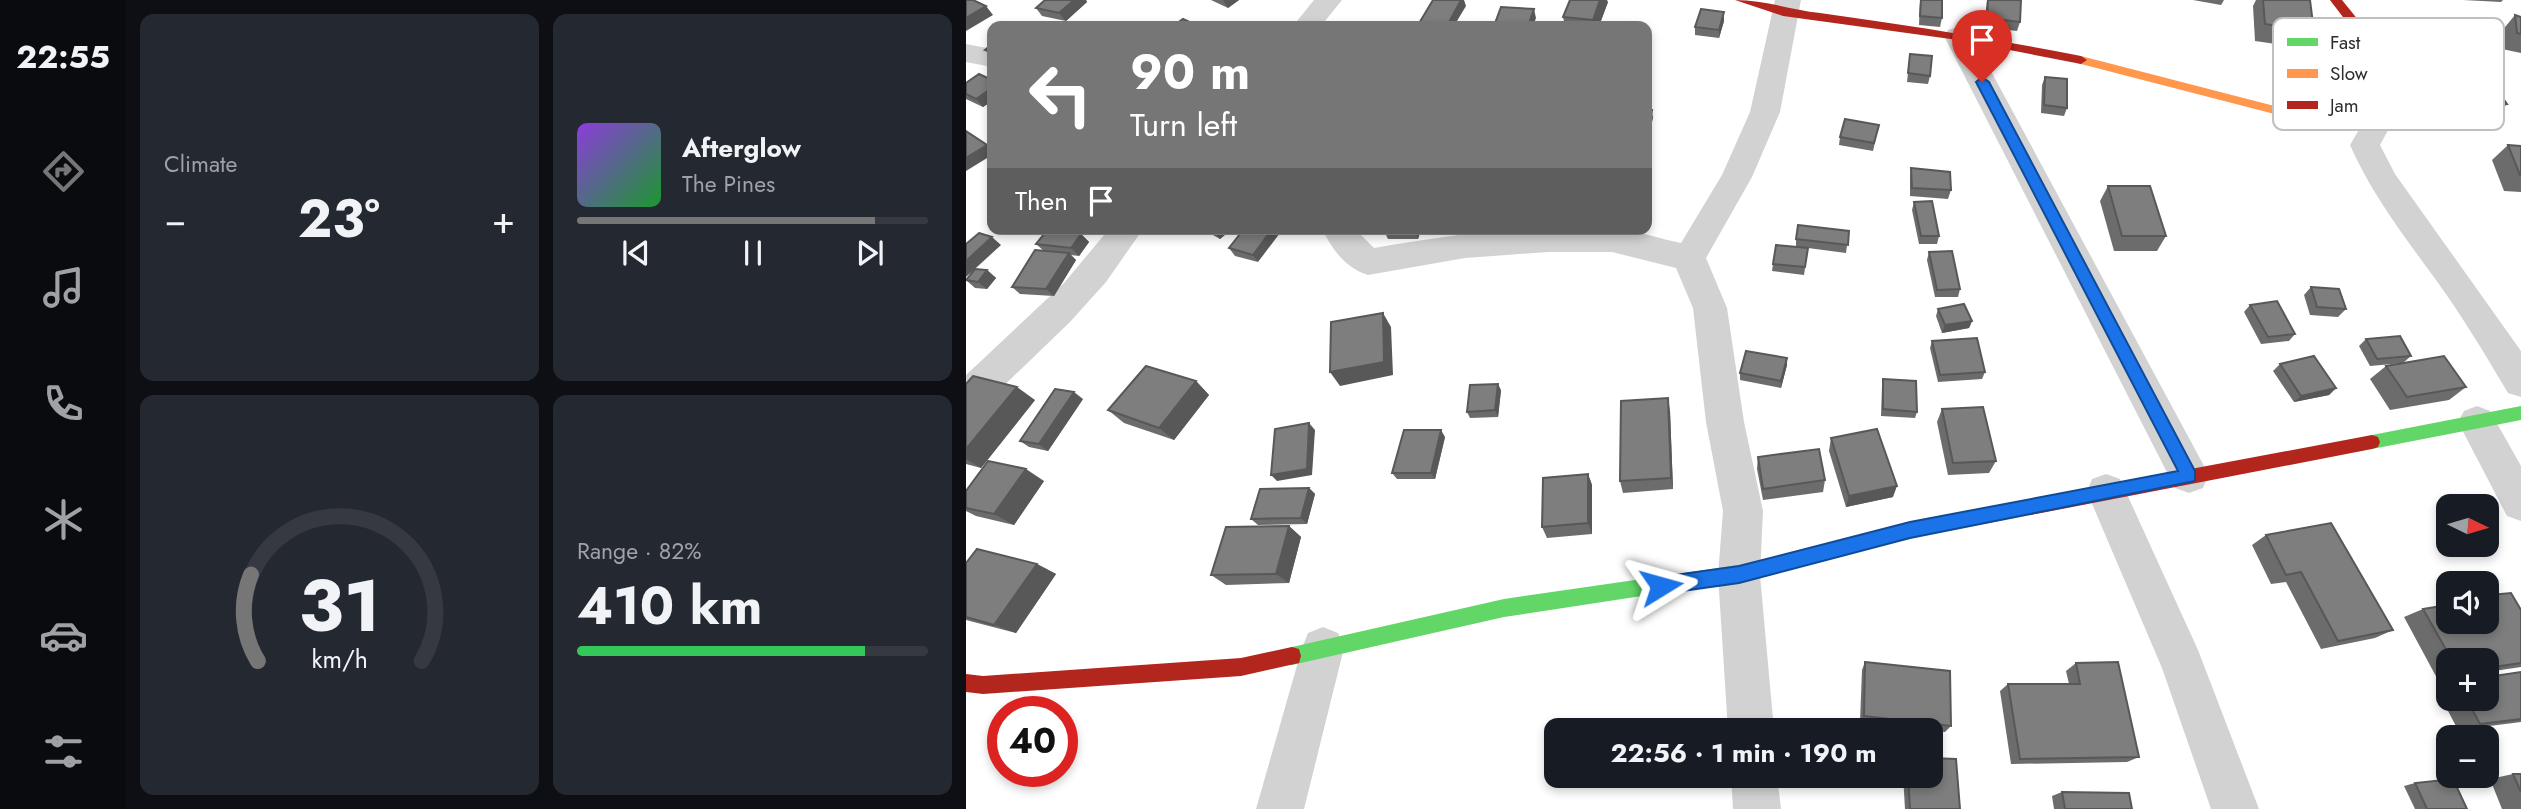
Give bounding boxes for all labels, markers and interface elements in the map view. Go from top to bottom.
pin [1952,10,2012,82]
legend [2273,18,2504,130]
icon: arrive [1963,21,2001,59]
text: Fast [2330,29,2361,56]
text: 22:55 [16,34,110,80]
text: 90 m [1130,37,1250,107]
icon: left [1015,49,1106,140]
text: Slow [2330,60,2368,87]
text: Jam [2327,92,2359,119]
text: Turn left [1130,102,1237,148]
text: Afterglow [682,129,801,167]
icon: directions [39,147,88,196]
text: Climate [164,147,237,181]
text: The Pines [682,167,775,201]
text: 23° [298,181,380,257]
text: Then [1015,182,1068,220]
icon: arrive [1082,182,1120,220]
text: − [164,192,186,247]
text: + [492,192,515,247]
icon: previous [617,234,655,272]
icon: pause [734,234,772,272]
icon: next [851,234,889,272]
icon: music [39,263,88,312]
icon: phone [39,379,88,428]
north arrow [2436,494,2499,556]
map controls [2436,494,2499,788]
icon: climate [39,495,88,544]
text: Range · 82% [577,534,702,568]
position arrow [1624,549,1698,623]
text: 31 [298,553,381,658]
text: 410 km [577,568,762,644]
button: sound [2436,571,2499,634]
icon: car [39,611,88,660]
text: km/h [311,641,368,677]
button: + [2436,648,2499,711]
speed limit sign: 40 [987,696,1078,787]
button: − [2436,725,2499,788]
icon: filters [39,727,88,776]
text: 22:56 · 1 min · 190 m [1610,734,1877,772]

